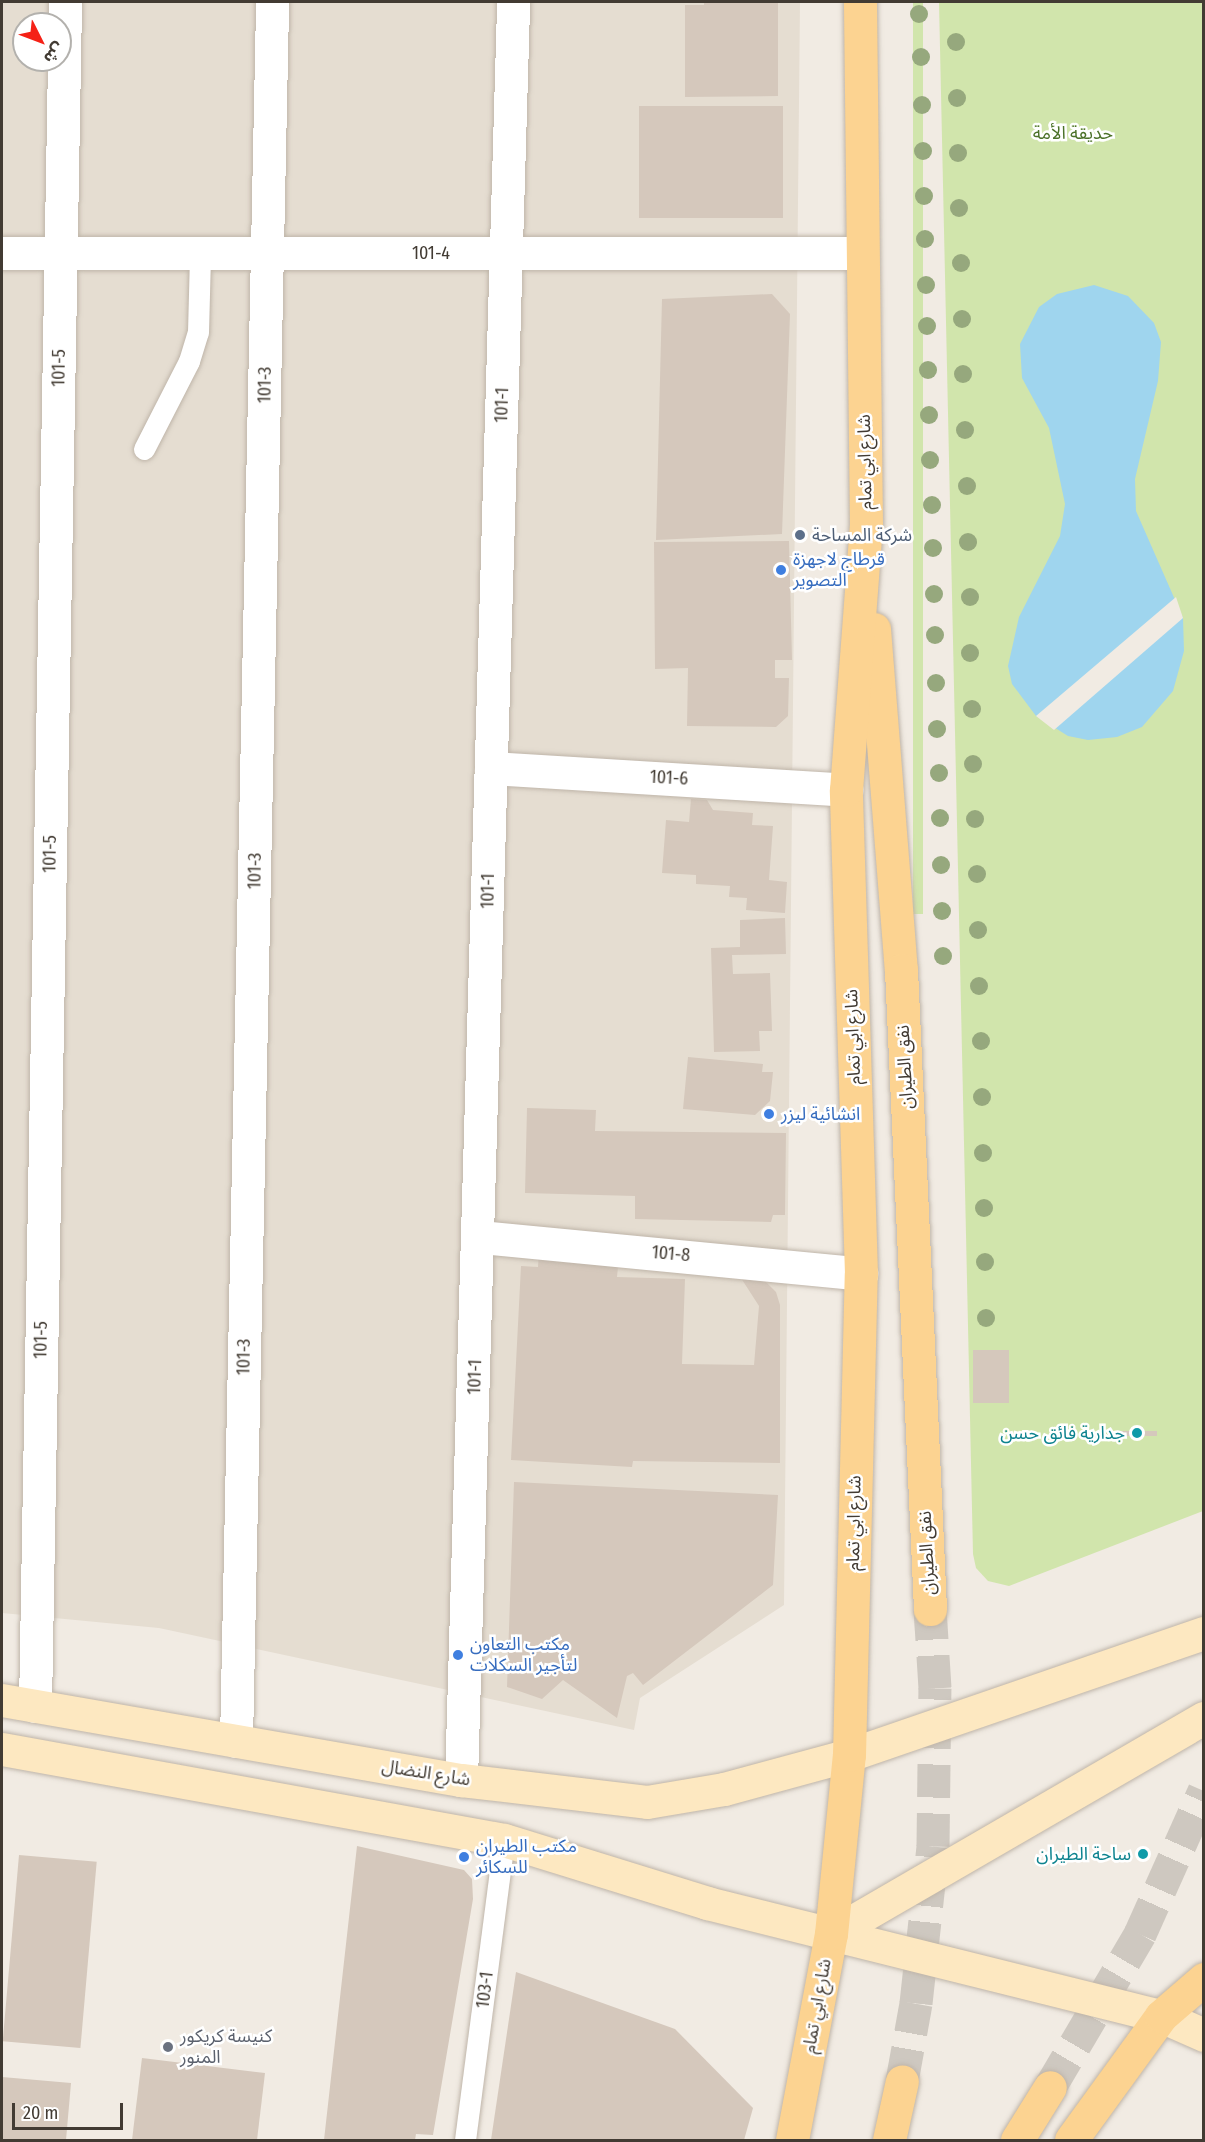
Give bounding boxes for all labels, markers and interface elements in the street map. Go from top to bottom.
north arrow [12,12,72,72]
text: ش [40,39,69,68]
park label: حديقة الأمة [1033,122,1113,144]
street label: 101-4 [412,242,450,264]
street label: 101-5 [48,349,70,387]
street label: 101-3 [254,366,276,404]
street label: 101-1 [491,387,513,423]
street label: شارع ابي تمام [853,414,877,510]
place label: شركة المساحة [812,524,912,546]
marker: شركة المساحة [793,528,807,542]
place label: قرطاج لاجهزة التصوير [793,549,885,592]
marker: قرطاج لاجهزة التصوير [774,563,788,577]
street label: 101-6 [649,766,689,790]
street label: 101-5 [39,835,61,873]
street label: 101-3 [244,852,266,890]
street label: 101-1 [477,873,499,909]
street label: شارع ابي تمام [841,989,865,1085]
street label: نفق الطيران [892,1024,918,1110]
place label: انشائية ليزر [781,1103,860,1125]
marker: انشائية ليزر [762,1107,776,1121]
street label: 101-8 [651,1242,691,1266]
street label: 101-5 [30,1321,52,1359]
street label: 101-3 [233,1338,255,1376]
street label: 101-1 [464,1359,486,1395]
place label: جدارية فائق حسن [1000,1422,1125,1444]
marker: جدارية فائق حسن [1130,1426,1144,1440]
street label: شارع ابي تمام [842,1475,866,1571]
street label: نفق الطيران [914,1510,940,1596]
place label: مكتب التعاون لتأجير السكلات [470,1634,577,1676]
marker: مكتب التعاون لتأجير السكلات [451,1648,465,1662]
street label: شارع النضال [380,1755,472,1791]
place label: مكتب الطيران للسكائر [476,1836,577,1878]
place label: ساحة الطيران [1036,1843,1131,1865]
marker: ساحة الطيران [1136,1847,1150,1861]
marker: مكتب الطيران للسكائر [457,1850,471,1864]
street label: شارع ابي تمام [798,1957,836,2055]
street label: 103-1 [472,1970,498,2010]
place label: كنيسة كريكور المنور [180,2026,272,2068]
marker: كنيسة كريكور المنور [161,2040,175,2054]
scale bar [15,2091,126,2129]
text: 20 m [23,2102,58,2124]

